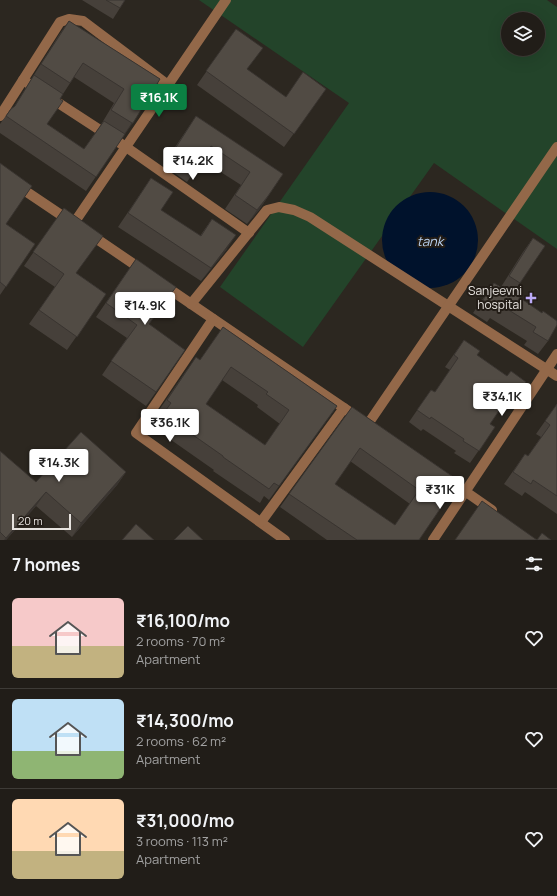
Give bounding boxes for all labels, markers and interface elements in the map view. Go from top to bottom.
map controls [501,12,545,56]
button: layers [501,12,545,56]
pin: ₹16.1K [126,84,192,118]
text: ₹16.1K [140,88,178,106]
pin: ₹14.2K [160,147,226,181]
text: ₹14.2K [172,151,214,169]
water label: tank [417,232,446,250]
place label: Sanjeevni hospital [468,282,522,313]
pin: ₹14.9K [112,292,178,326]
marker: Sanjeevni hospital [525,292,537,304]
text: ₹14.9K [124,296,166,314]
pin: ₹34.1K [469,383,535,417]
text: ₹34.1K [482,387,522,405]
pin: ₹36.1K [137,409,203,443]
text: ₹36.1K [150,413,190,431]
pin: ₹14.3K [26,449,92,483]
text: ₹14.3K [38,453,80,471]
pin: ₹31K [416,476,464,510]
text: ₹31K [425,480,455,498]
scale bar [12,512,71,531]
text: 20 m [18,513,43,528]
text: 7 homes [12,553,80,576]
icon: filters [523,553,545,575]
text: ₹16,100/mo [136,609,230,632]
icon: home [44,614,92,662]
icon: heart [523,627,545,649]
text: 2 rooms · 70 m² [136,632,225,650]
text: Apartment [136,650,200,668]
text: ₹14,300/mo [136,709,234,732]
icon: home [44,715,92,763]
icon: heart [523,728,545,750]
text: 2 rooms · 62 m² [136,732,226,750]
text: Apartment [136,750,200,768]
text: ₹31,000/mo [136,809,234,832]
icon: home [44,815,92,863]
icon: heart [523,828,545,850]
text: 3 rooms · 113 m² [136,832,228,850]
text: Apartment [136,850,200,868]

